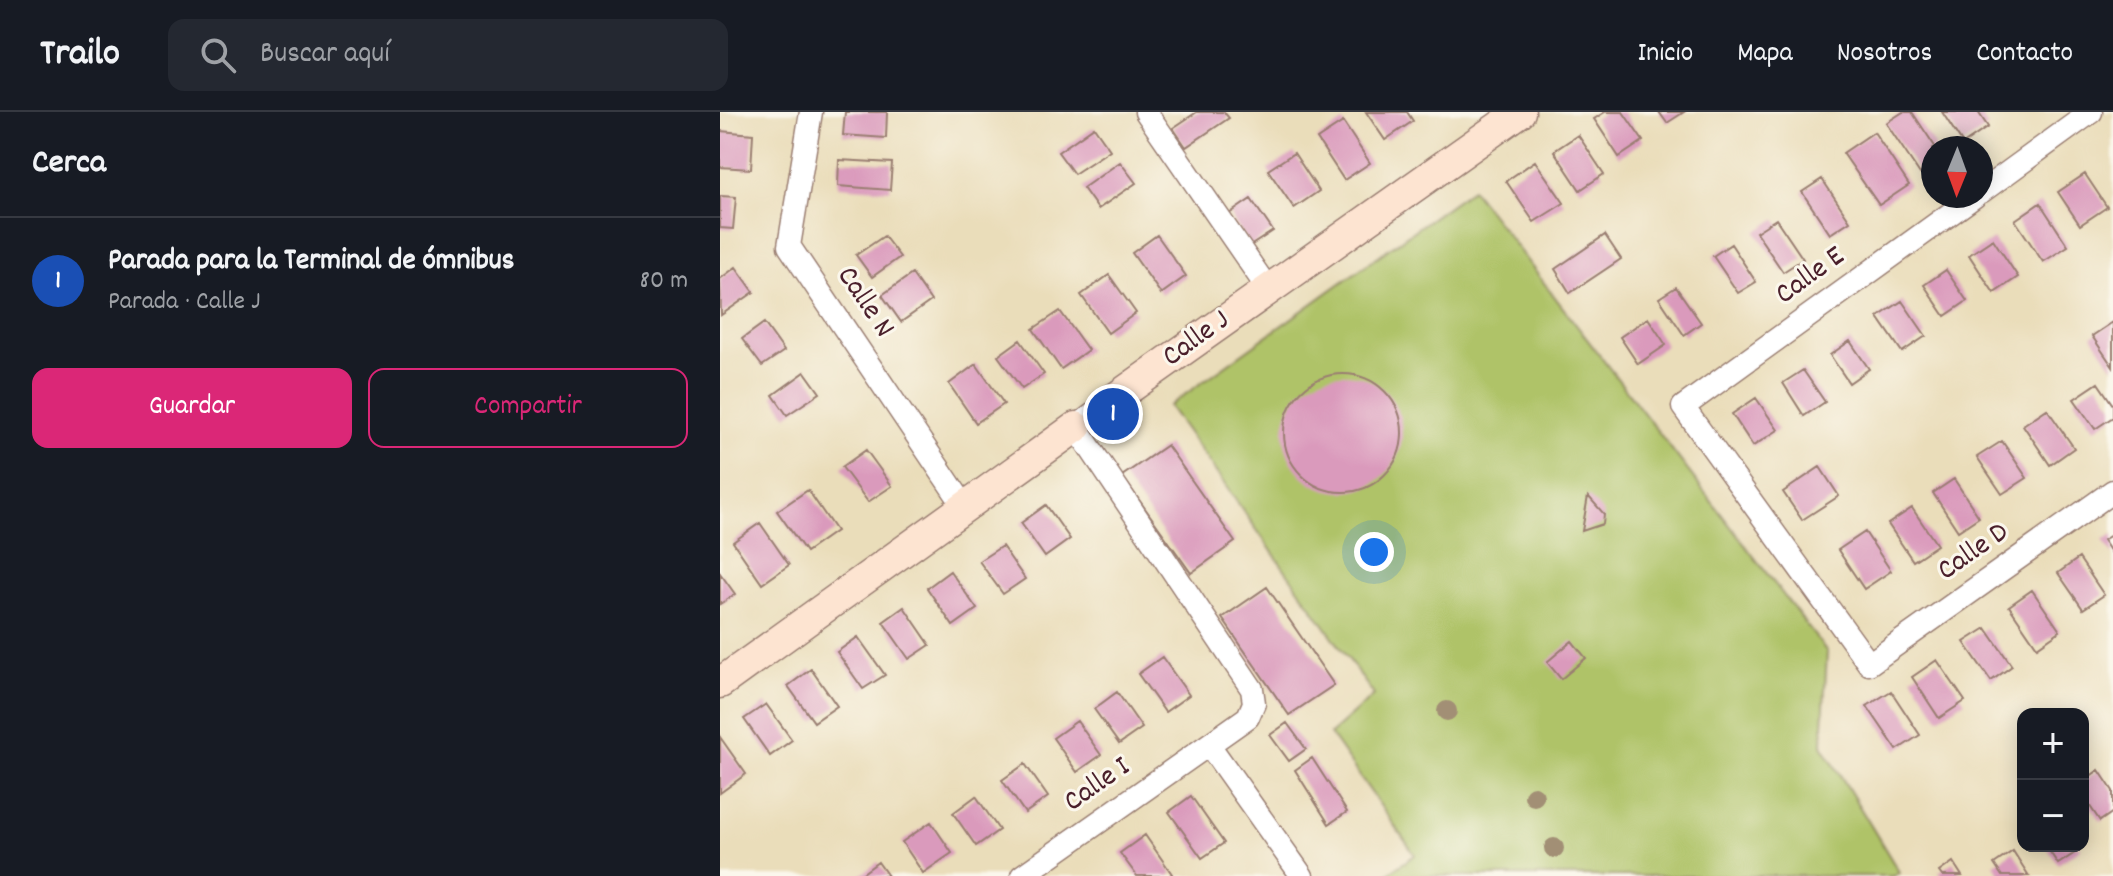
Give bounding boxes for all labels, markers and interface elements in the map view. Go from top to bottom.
search box [168,19,728,91]
text: Trailo [40,28,120,83]
icon: search [196,33,240,77]
text: Buscar aquí [260,34,390,77]
text: Inicio [1638,35,1693,75]
text: Mapa [1737,35,1793,75]
text: Nosotros [1837,35,1932,75]
text: Contacto [1976,35,2073,75]
north arrow [1921,136,1993,208]
text: Cerca [32,140,106,189]
street label: Calle E [1767,237,1855,317]
text: Parada para la Terminal de ómnibus [108,241,514,284]
street label: Calle N [824,259,904,347]
text: 1 [55,263,61,300]
text: 80 m [640,263,688,300]
text: Parada · Calle J [108,284,260,321]
street label: Calle J [1154,301,1240,379]
button: Guardar [32,368,352,448]
button: Compartir [368,368,688,448]
pin: 1 [1087,384,1139,444]
street label: Calle D [1929,513,2019,593]
your location [1354,532,1394,572]
map controls [2017,708,2089,852]
button: + [2017,708,2089,780]
street label: Calle I [1056,748,1140,824]
button: − [2017,780,2089,852]

